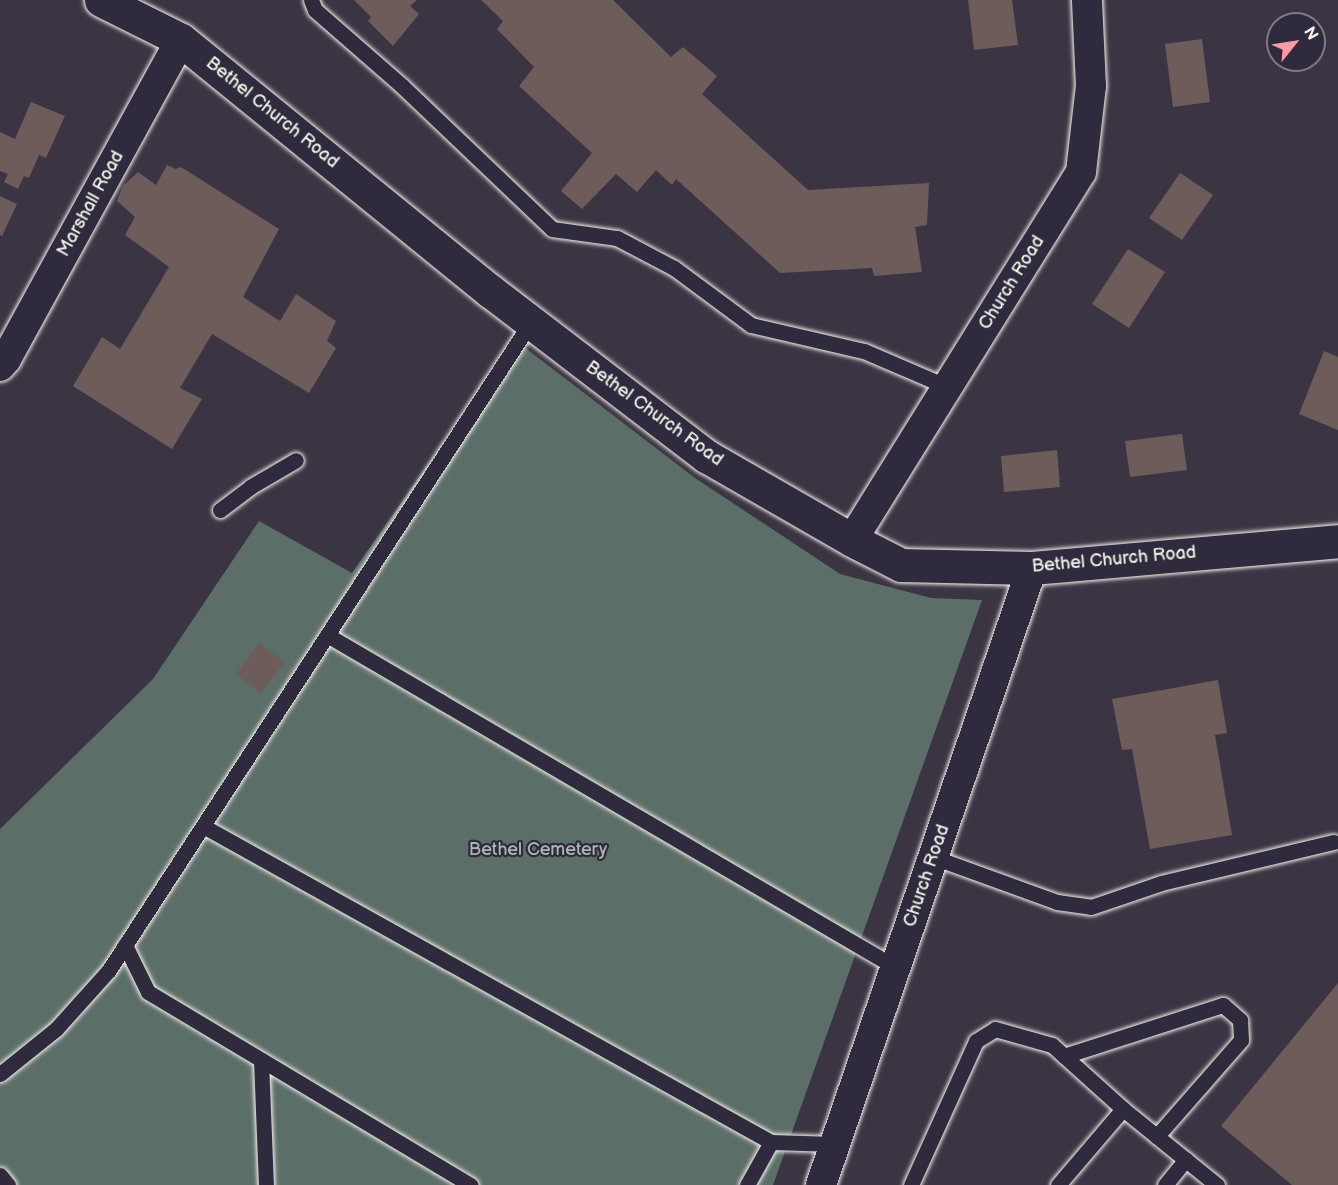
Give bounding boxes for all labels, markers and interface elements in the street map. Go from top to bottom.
north arrow [1266,12,1326,72]
text: N [1299,24,1322,44]
street label: Bethel Church Road [201,53,343,173]
street label: Marshall Road [53,147,129,261]
street label: Church Road [975,232,1049,334]
street label: Bethel Church Road [581,357,727,471]
street label: Bethel Church Road [1031,542,1197,578]
street label: Church Road [899,822,955,930]
park label: Bethel Cemetery [469,839,607,861]

